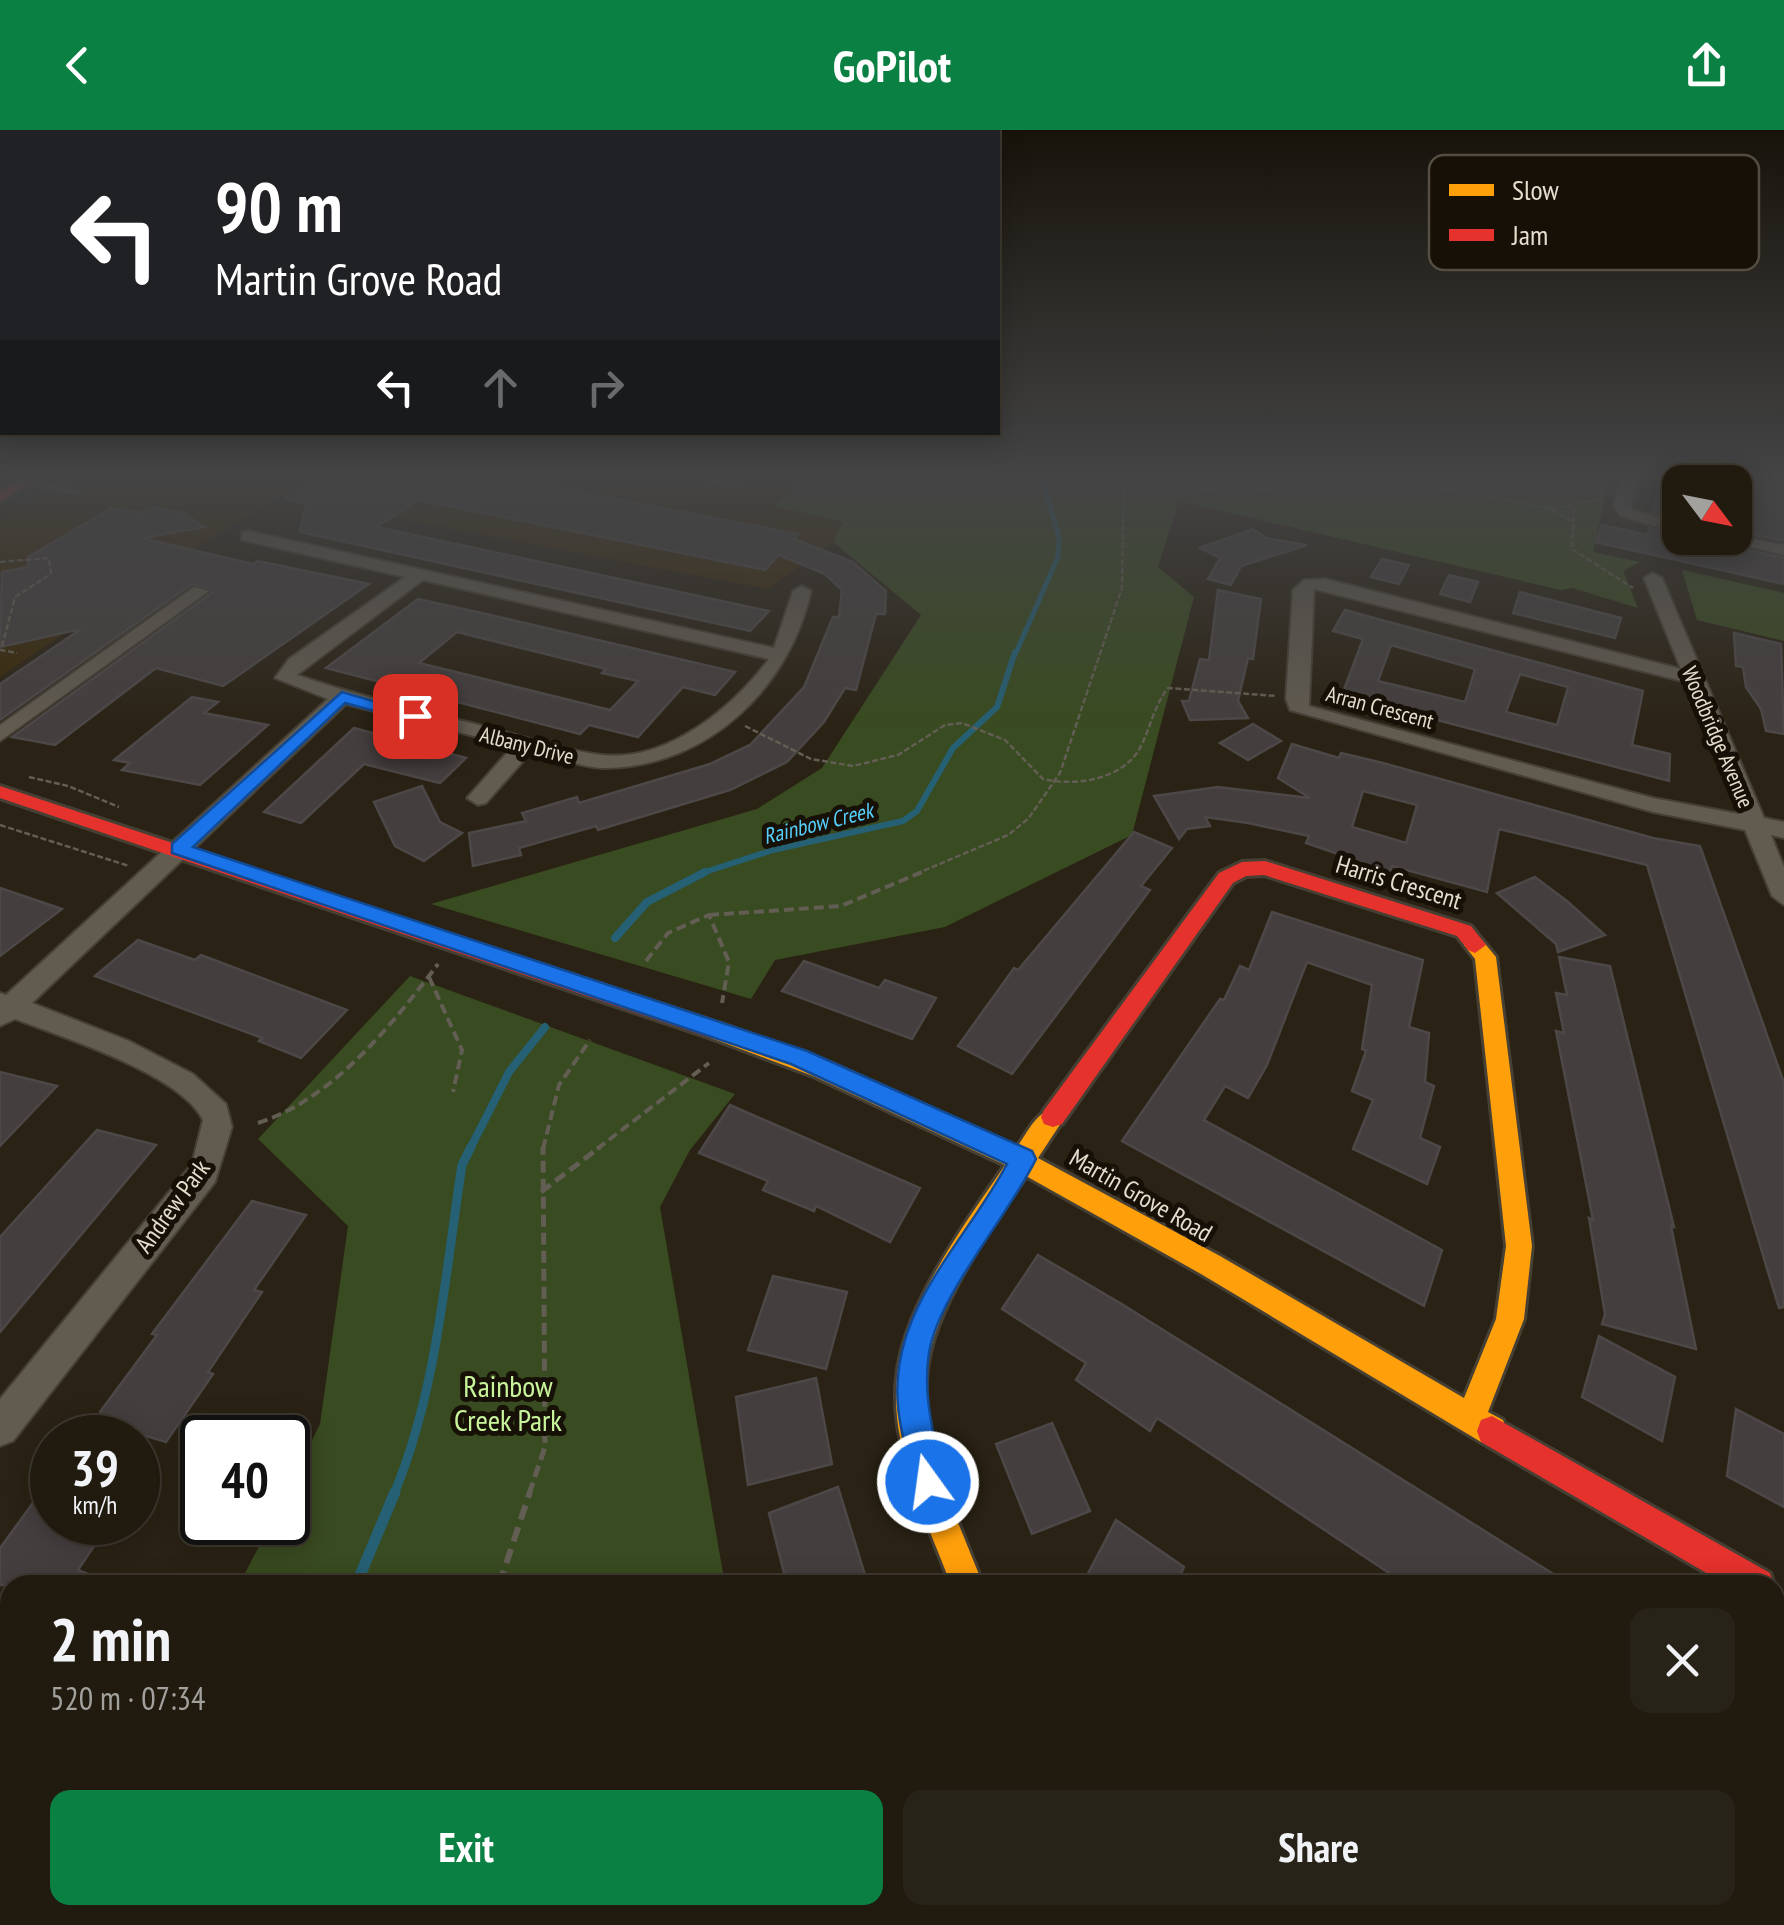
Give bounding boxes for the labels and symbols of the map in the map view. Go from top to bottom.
legend [1429,155,1759,270]
text: Slow [1512,171,1559,208]
text: Jam [1511,216,1548,253]
north arrow [1662,465,1752,555]
street label: Woodbridge Avenue [1676,662,1760,812]
pin [373,674,458,759]
street label: Arran Crescent [1323,679,1437,735]
street label: Albany Drive [477,720,577,770]
water label: Rainbow Creek [760,795,878,850]
street label: Harris Crescent [1332,848,1466,916]
street label: Martin Grove Road [1064,1141,1218,1249]
street label: Andrew Park [128,1153,217,1259]
park label: Rainbow Creek Park [454,1366,562,1439]
speed limit sign: 40 [180,1415,310,1545]
position arrow [876,1430,980,1534]

